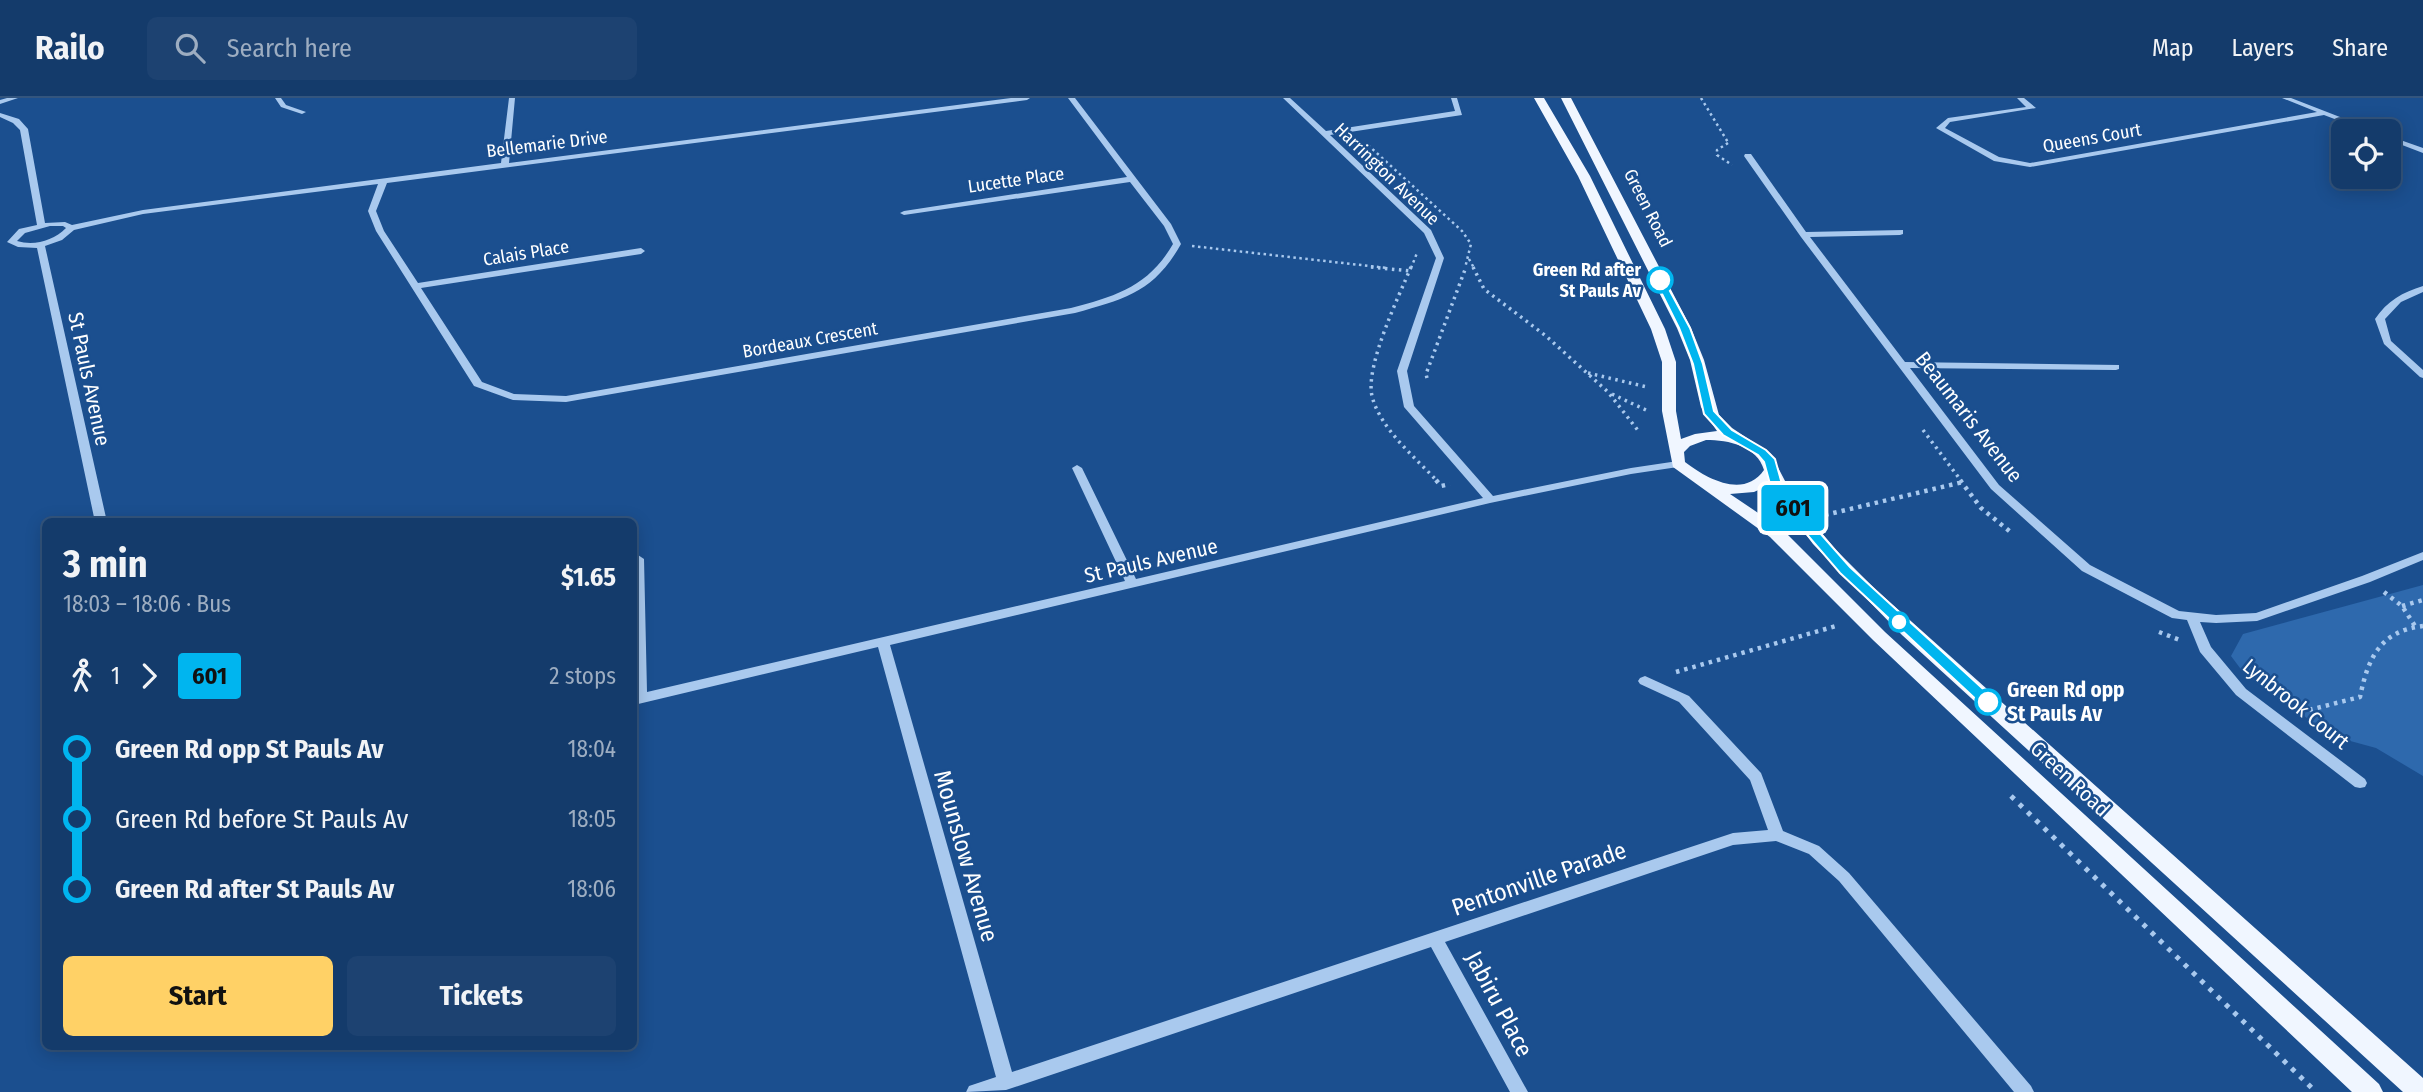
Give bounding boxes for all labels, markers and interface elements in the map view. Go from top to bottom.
search box [147,17,637,80]
text: Railo [35,28,105,68]
icon: search [171,29,209,67]
text: Search here [227,33,352,64]
text: Map [2152,34,2194,62]
text: Layers [2232,34,2294,62]
text: Share [2332,34,2388,62]
street label: Harrington Avenue [1330,118,1444,230]
street label: Queens Court [2041,118,2143,157]
map controls [2331,119,2401,189]
button: locate [2331,119,2401,189]
street label: Bellemarie Drive [485,126,609,162]
street label: Lucette Place [966,162,1066,198]
street label: Green Road [1619,165,1677,251]
street label: Calais Place [482,235,571,271]
place label: Green Rd after St Pauls Av [1533,259,1642,302]
marker: Green Rd after St Pauls Av [1647,267,1673,293]
street label: St Pauls Avenue [62,310,116,448]
street label: Bordeaux Crescent [741,317,879,363]
street label: Beaumaris Avenue [1910,346,2028,488]
line badge: 601 [1753,485,1833,531]
text: 601 [1775,494,1811,522]
street label: St Pauls Avenue [1082,533,1220,589]
text: 3 min [63,541,148,587]
text: $1.65 [561,562,616,593]
text: 18:03 – 18:06 · Bus [63,590,231,618]
unlabelled marker [1889,612,1909,632]
street label: Lynbrook Court [2237,653,2355,755]
icon: walk [63,657,101,695]
icon: forward [130,657,168,695]
text: 1 [111,662,120,690]
text: 601 [192,662,227,690]
text: 2 stops [549,662,616,690]
place label: Green Rd opp St Pauls Av [2007,677,2124,727]
marker: Green Rd opp St Pauls Av [1975,689,2001,715]
text: Green Rd opp St Pauls Av [115,734,383,765]
text: 18:04 [568,735,616,763]
street label: Green Road [2025,736,2115,822]
street label: Mounslow Avenue [928,767,1004,945]
text: Green Rd before St Pauls Av [115,804,408,835]
text: 18:05 [568,805,616,833]
street label: Pentonville Parade [1448,836,1630,922]
text: Green Rd after St Pauls Av [115,874,394,905]
text: 18:06 [567,875,616,903]
street label: Jabiru Place [1459,946,1539,1062]
button: Start [63,956,333,1036]
button: Tickets [347,956,616,1036]

